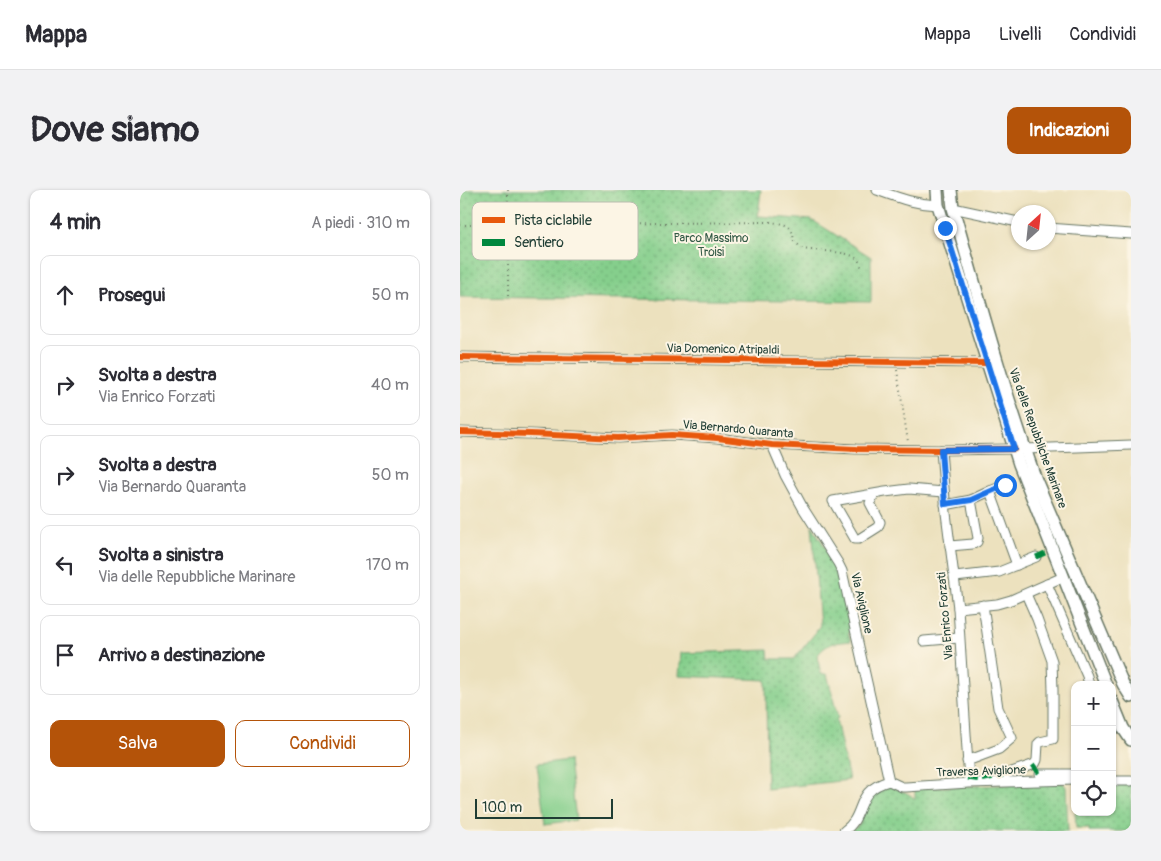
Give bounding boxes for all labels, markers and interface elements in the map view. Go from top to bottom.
text: Mappa [25,20,87,49]
text: Mappa [924,23,971,46]
text: Livelli [999,23,1041,46]
text: Condividi [1069,23,1136,46]
button: Indicazioni [1007,107,1131,154]
text: Dove siamo [30,108,199,152]
legend [472,202,638,260]
north arrow [1011,205,1056,250]
text: 4 min [50,209,101,236]
text: Pista ciclabile [514,212,592,229]
text: A piedi · 310 m [311,213,410,233]
route end [934,217,957,240]
park label: Parco Massimo Troisi [673,231,749,260]
text: Sentiero [514,234,564,251]
icon: ahead [51,281,79,309]
text: Prosegui [98,283,165,307]
text: 50 m [372,285,409,305]
street label: Via Domenico Atripaldi [667,341,779,358]
text: Svolta a destra [98,363,217,387]
street label: Via delle Repubbliche Marinare [1005,366,1070,510]
icon: right [51,371,79,399]
text: 40 m [371,375,409,395]
text: Via Enrico Forzati [98,387,215,407]
street label: Via Bernardo Quaranta [682,417,794,442]
text: Svolta a destra [98,453,217,477]
icon: right [51,461,79,489]
text: 50 m [372,465,409,485]
route start [994,474,1017,497]
text: Via Bernardo Quaranta [98,477,246,497]
text: Svolta a sinistra [98,543,224,567]
icon: left [51,551,79,579]
text: 170 m [366,555,409,575]
text: Via delle Repubbliche Marinare [98,567,295,587]
street label: Via Aviglione [847,571,876,635]
street label: Via Enrico Forzati [934,572,957,660]
icon: arrive [51,641,79,669]
text: Arrivo a destinazione [98,643,265,667]
map controls [1071,681,1116,816]
button: + [1071,681,1116,726]
button: Salva [50,720,225,767]
button: Condividi [235,720,410,767]
button: − [1071,726,1116,771]
street label: Traversa Aviglione [936,762,1026,781]
button: locate [1071,771,1116,816]
scale bar [475,796,612,819]
text: 100 m [482,799,522,816]

